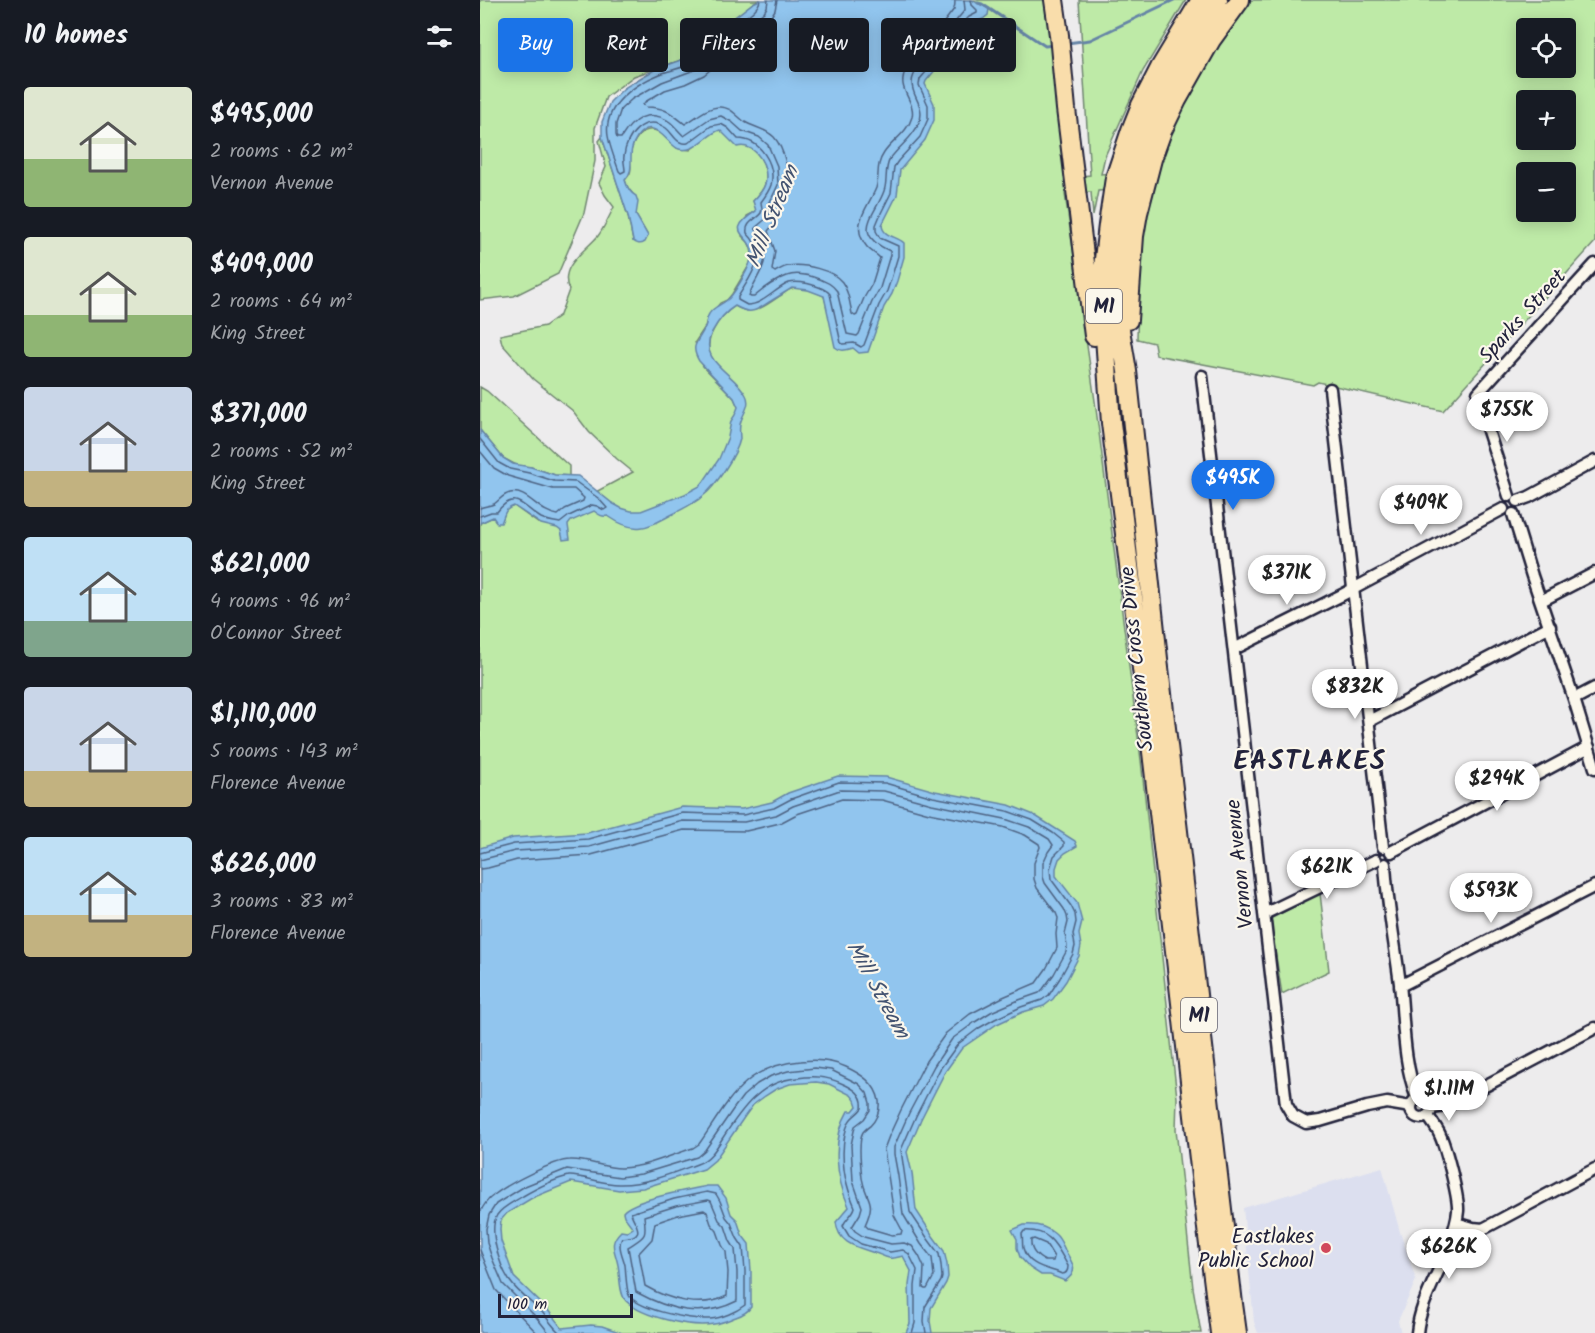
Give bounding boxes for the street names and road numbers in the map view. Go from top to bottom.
street label: Sparks Street [1471,261,1576,372]
road number: M1 [1086,289,1122,323]
street label: Southern Cross Drive [1111,564,1164,753]
street label: Vernon Avenue [1217,797,1264,930]
road number: M1 [1181,998,1217,1032]

